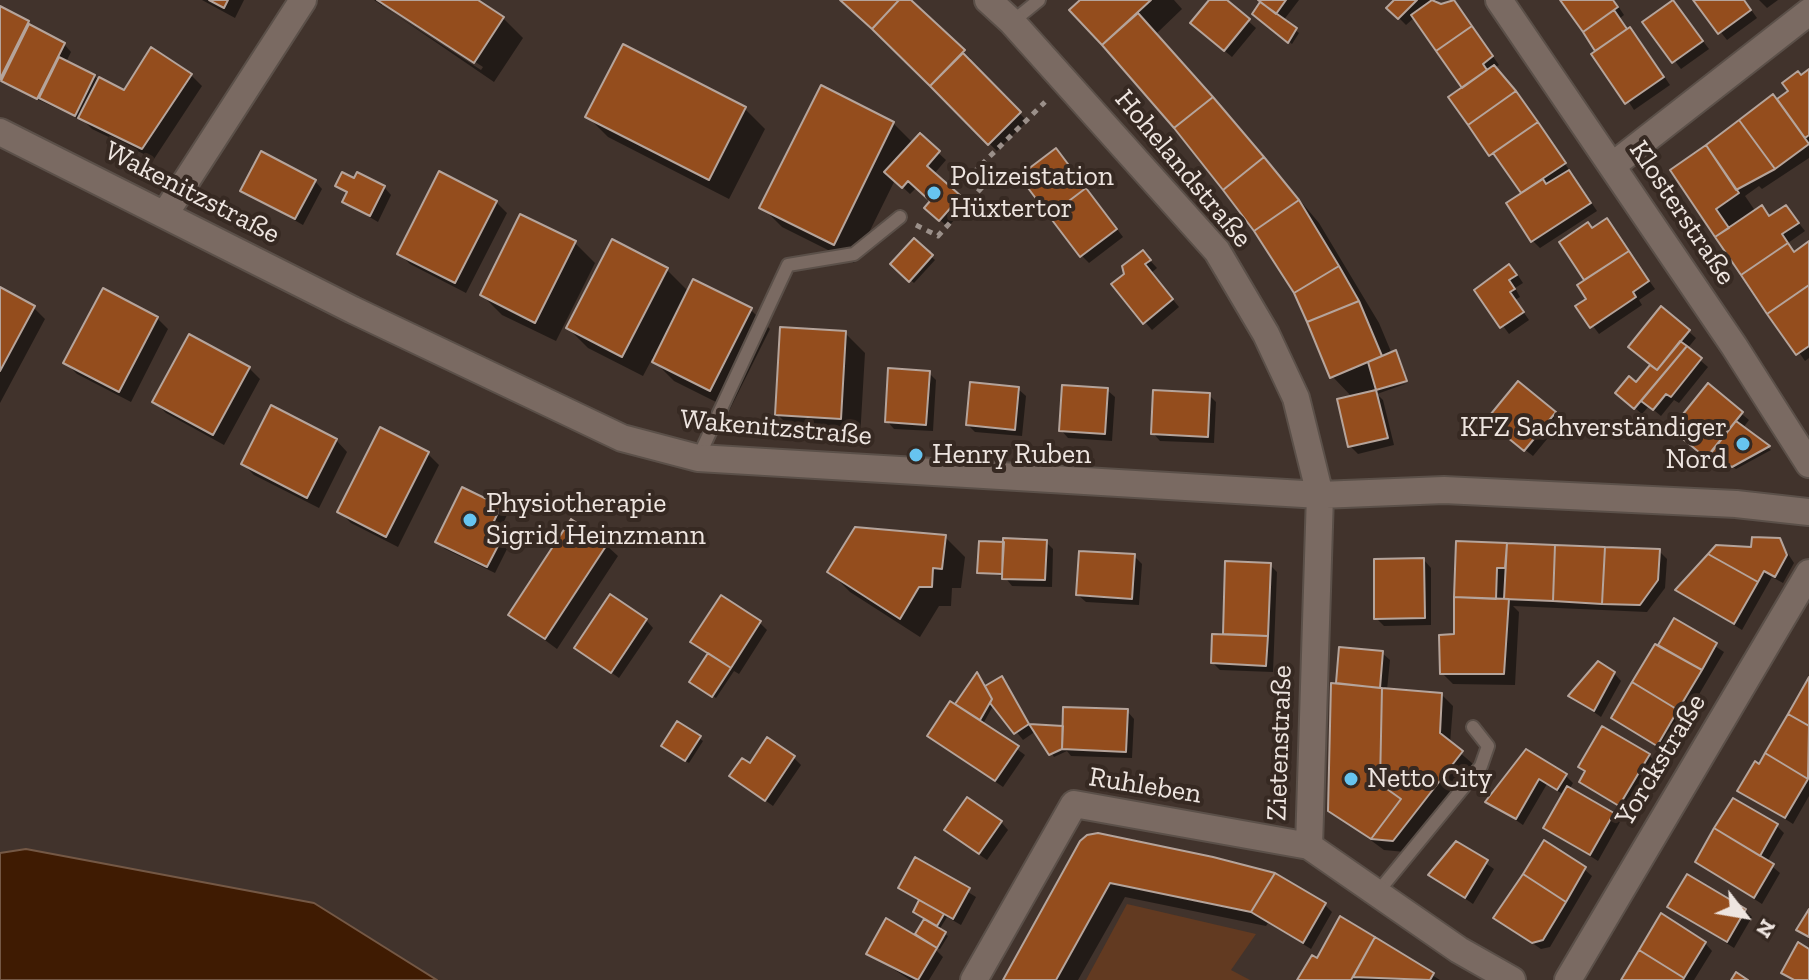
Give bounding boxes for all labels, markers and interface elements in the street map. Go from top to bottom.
street label: Hohelandstraße [1107,83,1259,255]
street label: Wakenitzstraße [99,134,285,252]
street label: Klosterstraße [1621,135,1743,291]
place label: Polizeistation Hüxtertor [950,160,1114,226]
marker: Polizeistation Hüxtertor [925,184,943,202]
street label: Wakenitzstraße [679,403,873,453]
place label: KFZ Sachverständiger Nord [1460,411,1727,477]
marker: KFZ Sachverständiger Nord [1734,435,1752,453]
place label: Henry Ruben [932,438,1091,472]
marker: Henry Ruben [907,446,925,464]
place label: Physiotherapie Sigrid Heinzmann [486,487,706,553]
marker: Physiotherapie Sigrid Heinzmann [461,511,479,529]
street label: Zietenstraße [1260,664,1300,822]
street label: Yorckstraße [1608,688,1714,832]
street label: Ruhleben [1086,761,1204,811]
place label: Netto City [1367,762,1492,796]
marker: Netto City [1342,770,1360,788]
north arrow [1705,876,1785,956]
text: N [1750,914,1782,943]

